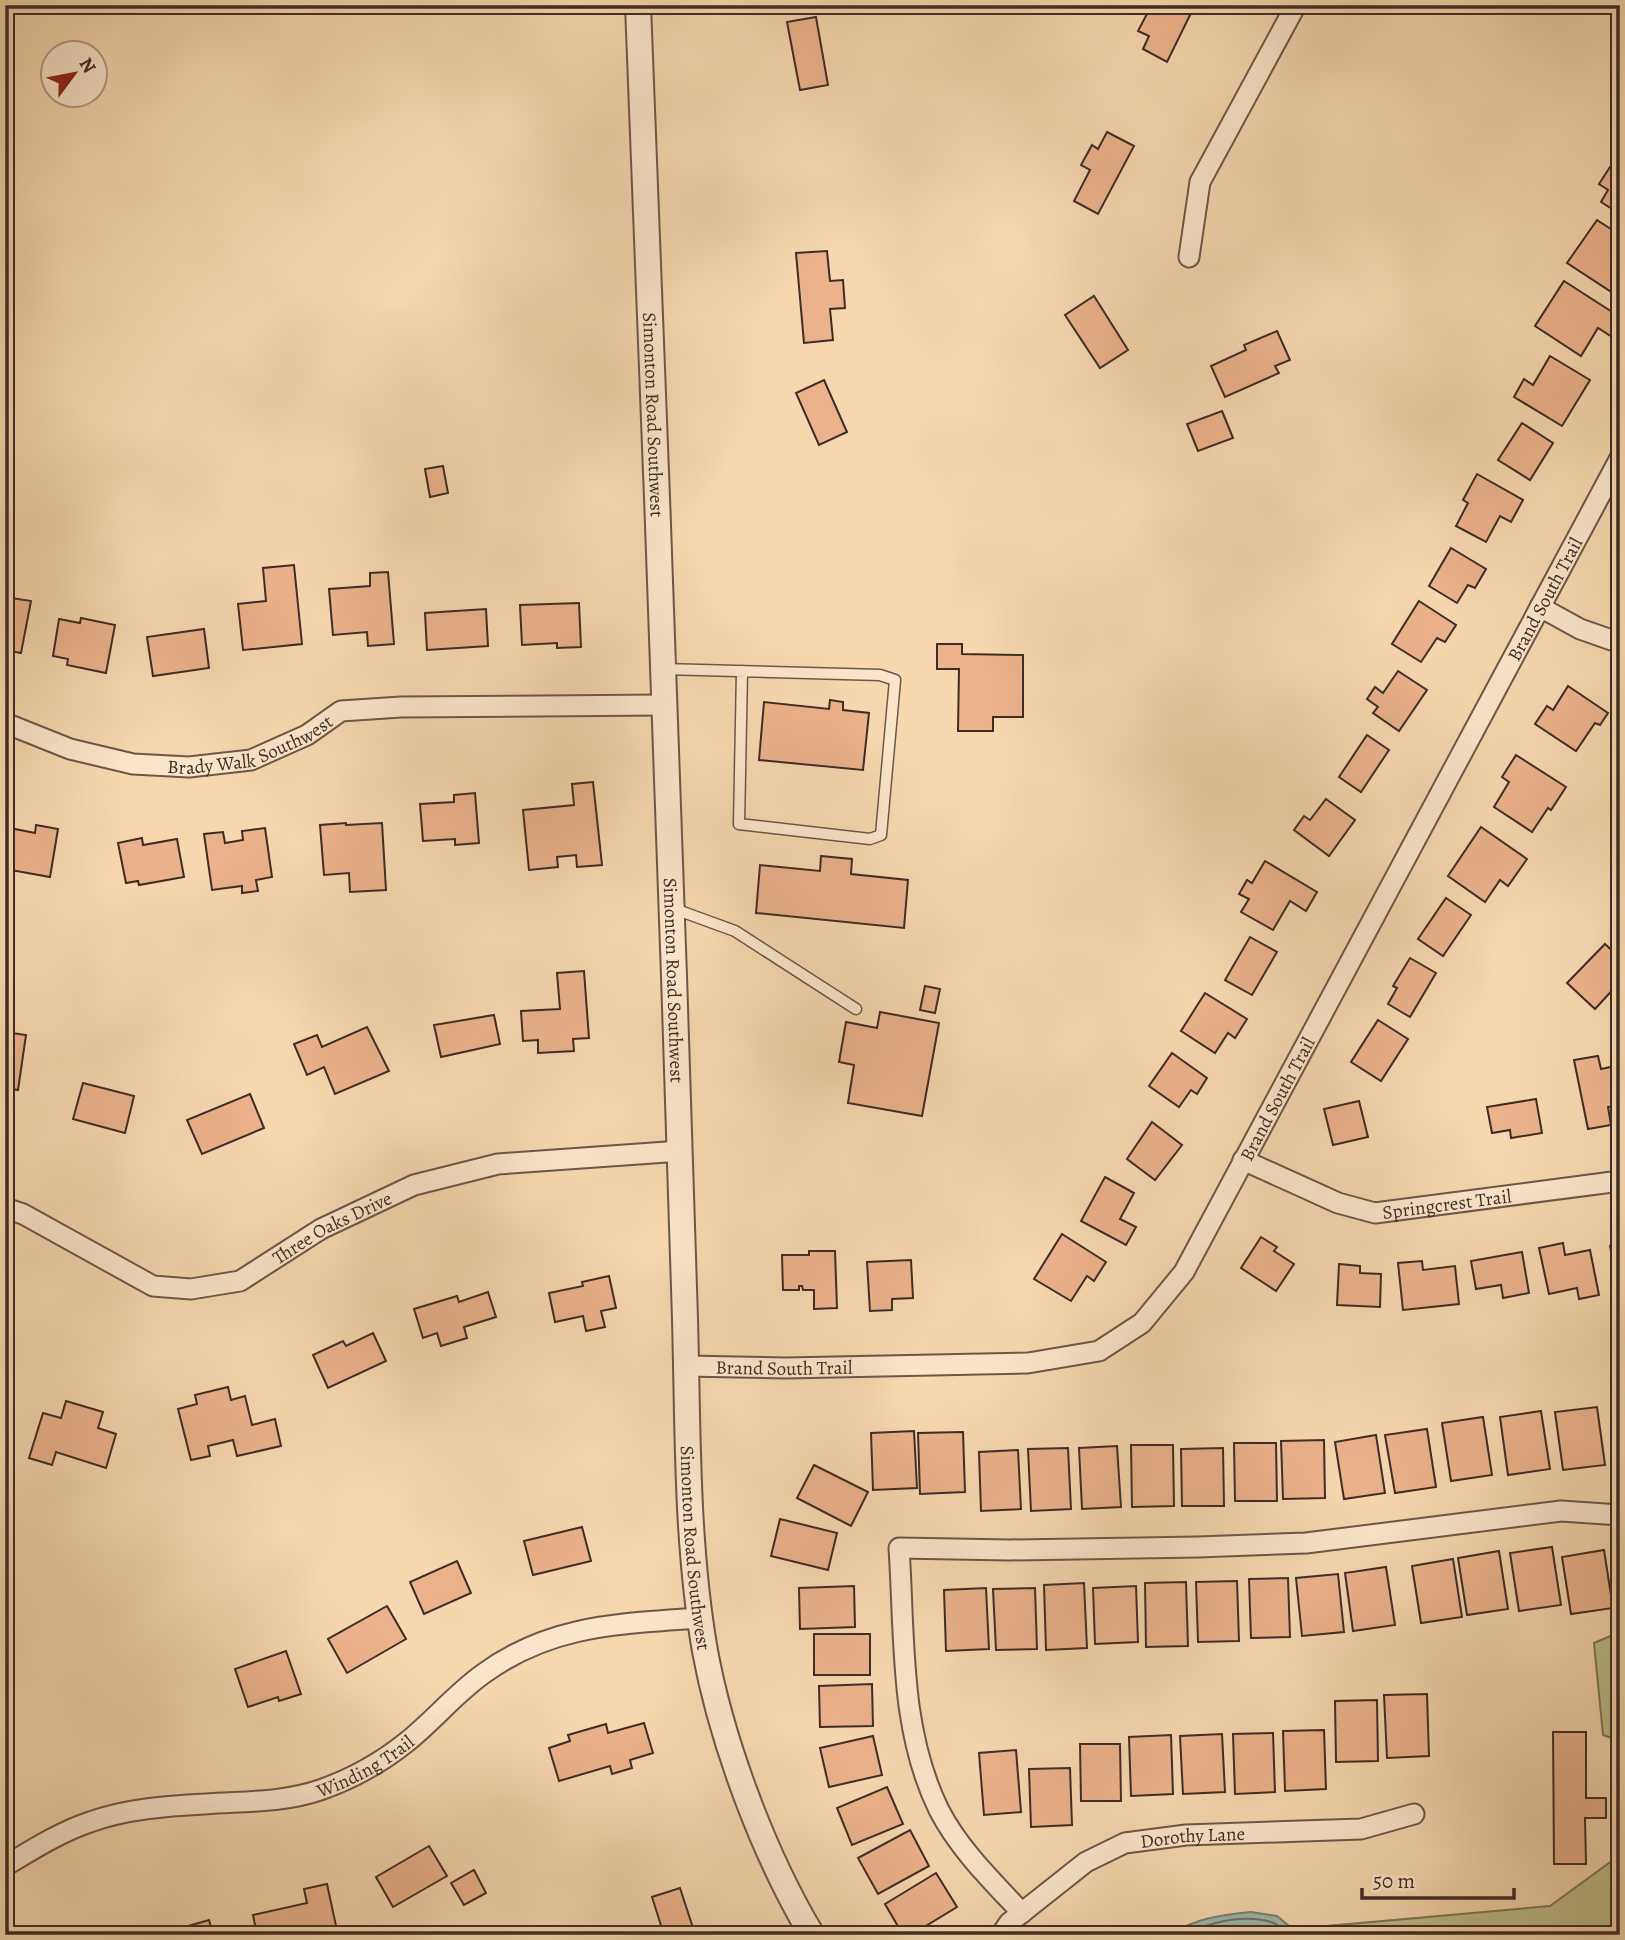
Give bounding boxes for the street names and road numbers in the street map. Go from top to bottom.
street label: Simonton Road Southwest [636,312,670,518]
street label: Brand South Trail [1502,533,1589,666]
street label: Brady Walk Southwest [167,709,338,781]
street label: Simonton Road Southwest [657,877,690,1083]
street label: Brand South Trail [1234,1032,1322,1166]
street label: Springcrest Trail [1381,1183,1513,1226]
street label: Three Oaks Drive [268,1185,396,1271]
street label: Brand South Trail [715,1355,853,1382]
street label: Simonton Road Southwest [674,1445,717,1652]
street label: Winding Trail [312,1729,420,1805]
street label: Dorothy Lane [1139,1821,1245,1855]

